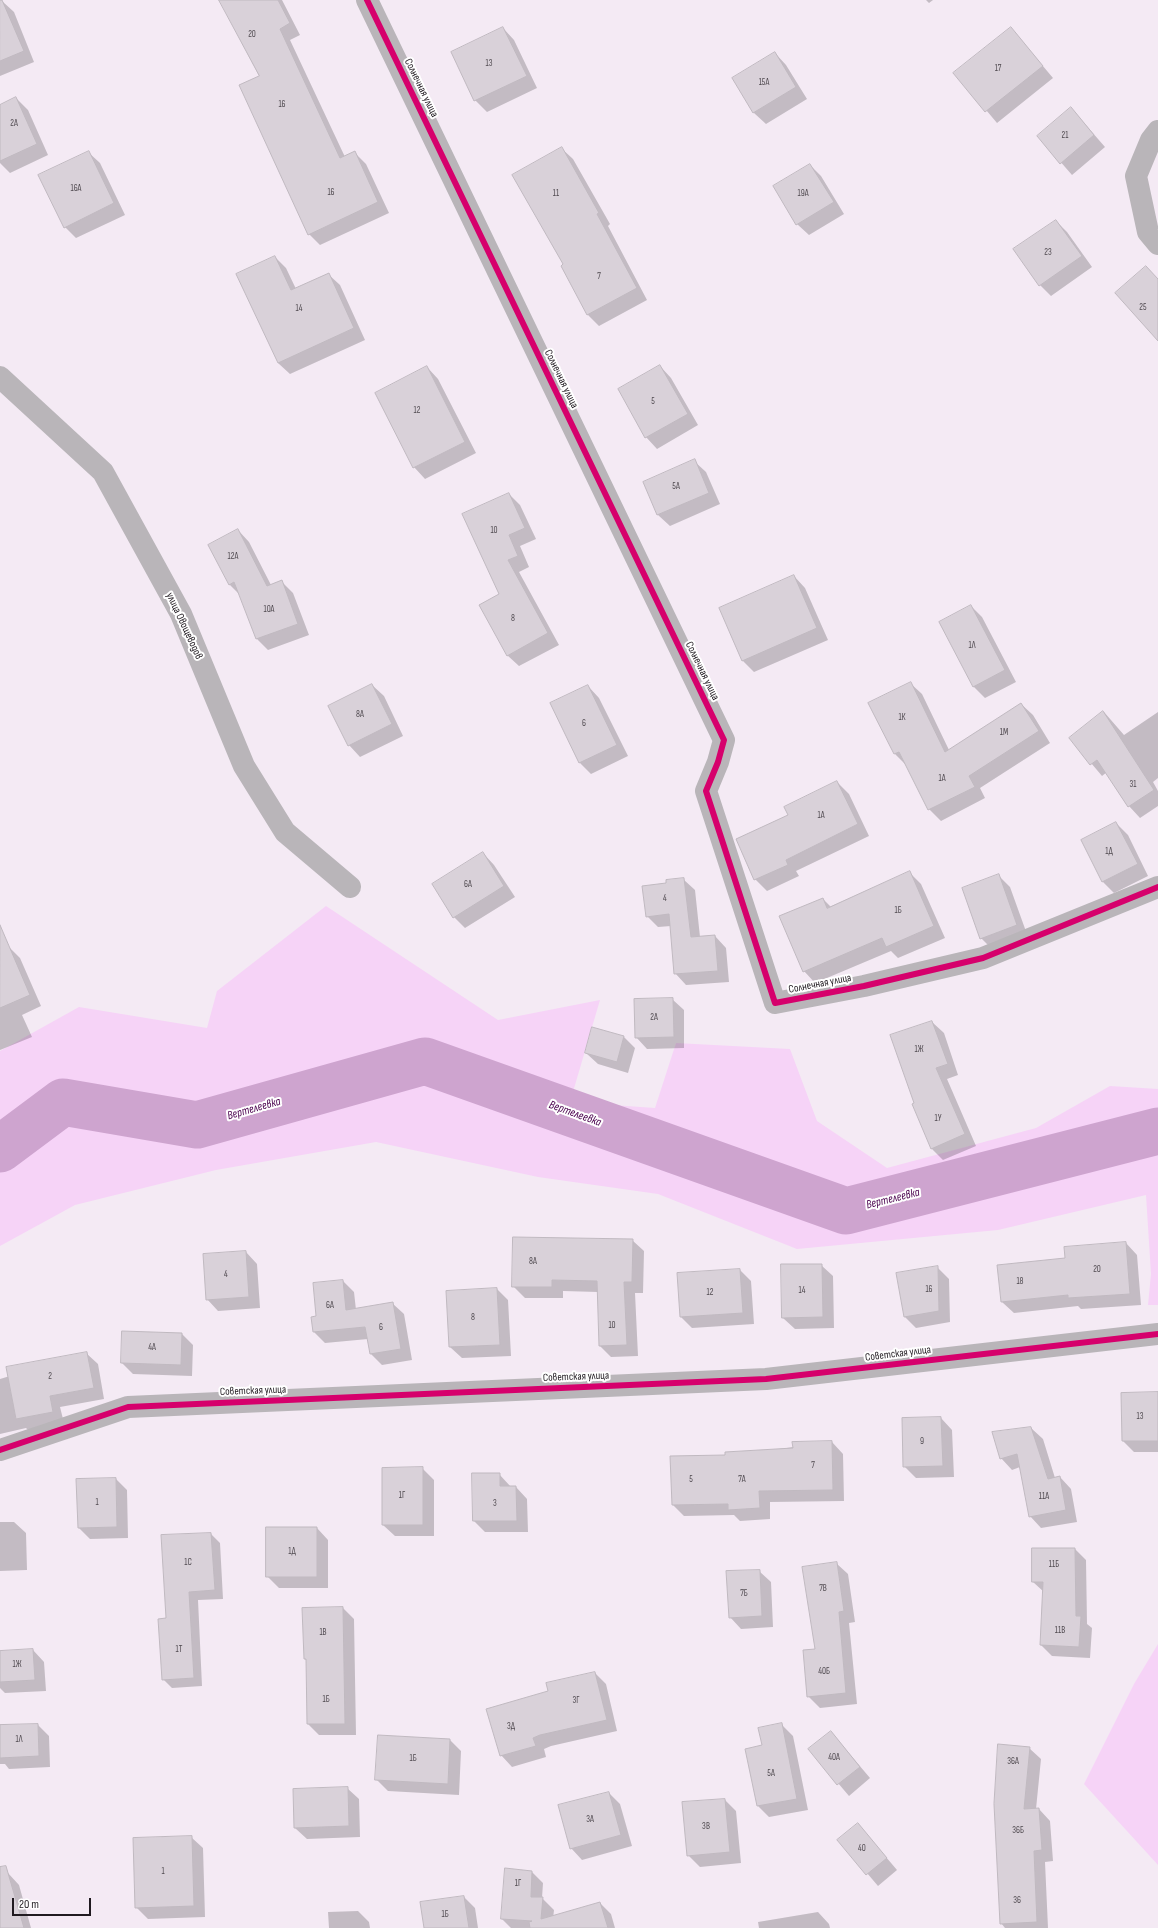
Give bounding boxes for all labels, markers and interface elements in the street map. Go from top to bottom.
house number: 20 [248,30,256,40]
street label: Солнечная улица [401,57,441,119]
house number: 13 [486,59,492,69]
house number: 17 [995,64,1001,74]
house number: 15А [759,78,769,88]
house number: 16 [278,100,286,110]
house number: 2А [10,119,18,129]
house number: 21 [1062,131,1068,141]
house number: 16А [71,184,81,194]
house number: 16 [327,188,335,198]
house number: 11 [553,189,559,199]
house number: 19А [798,189,808,199]
house number: 23 [1044,248,1052,258]
house number: 7 [597,272,601,282]
house number: 25 [1139,303,1147,313]
house number: 14 [296,304,302,314]
street label: Солнечная улица [541,348,581,410]
house number: 5 [651,397,655,407]
house number: 12 [414,406,420,416]
house number: 5А [672,482,680,492]
house number: 10 [490,526,498,536]
house number: 12А [228,552,238,562]
street label: улица Овощеводов [163,591,205,661]
house number: 10А [264,605,274,615]
house number: 8 [511,614,515,624]
street label: Солнечная улица [682,640,722,702]
house number: 1Л [968,641,976,651]
house number: 8А [356,710,364,720]
house number: 1К [898,713,906,723]
house number: 6 [582,719,586,729]
house number: 1М [1000,728,1008,738]
house number: 1А [938,774,946,784]
house number: 31 [1130,780,1136,790]
house number: 1А [817,811,825,821]
house number: 1Д [1105,847,1113,857]
house number: 6А [464,880,472,890]
house number: 4 [663,894,667,904]
house number: 1Б [894,906,902,916]
street label: Солнечная улица [788,971,852,997]
house number: 2А [650,1013,658,1023]
house number: 1Ж [914,1045,924,1055]
water label: Вертелеевка [226,1095,282,1123]
water label: Вертелеевка [547,1098,603,1130]
house number: 1У [935,1114,941,1124]
water label: Вертелеевка [865,1185,921,1213]
house number: 8А [529,1257,537,1267]
house number: 20 [1093,1265,1101,1275]
house number: 4 [224,1270,228,1280]
house number: 18 [1016,1277,1024,1287]
house number: 16 [925,1285,933,1295]
house number: 14 [799,1286,805,1296]
house number: 12 [707,1288,713,1298]
house number: 6А [326,1301,334,1311]
house number: 8 [471,1313,475,1323]
house number: 10 [608,1321,616,1331]
house number: 6 [379,1323,383,1333]
house number: 4А [148,1343,156,1353]
street label: Советская улица [864,1343,932,1365]
street label: Советская улица [543,1369,609,1385]
house number: 2 [48,1372,52,1382]
street label: Советская улица [220,1383,286,1399]
house number: 13 [1137,1412,1143,1422]
house number: 9 [920,1437,924,1447]
house number: 7 [811,1461,815,1471]
house number: 5 [689,1475,693,1485]
house number: 7А [738,1475,746,1485]
house number: 1Г [399,1491,405,1501]
house number: 11А [1039,1492,1049,1502]
house number: 1 [95,1498,99,1508]
house number: 3 [493,1499,497,1509]
house number: 1Д [288,1547,296,1557]
house number: 1С [184,1558,192,1568]
house number: 11Б [1049,1560,1059,1570]
house number: 7В [819,1584,827,1594]
house number: 7Б [740,1589,748,1599]
house number: 11В [1055,1626,1065,1636]
house number: 1В [319,1628,327,1638]
house number: 1Т [176,1645,182,1655]
house number: 1Ж [12,1660,22,1670]
house number: 40Б [818,1667,830,1677]
house number: 1Б [322,1695,330,1705]
house number: 3Г [572,1696,580,1706]
house number: 3Д [507,1722,515,1732]
house number: 1Л [15,1735,23,1745]
house number: 40А [828,1753,840,1763]
house number: 1Б [409,1754,417,1764]
house number: 36А [1007,1757,1019,1767]
house number: 5А [767,1769,775,1779]
house number: 3А [586,1815,594,1825]
house number: 3В [702,1822,710,1832]
house number: 36Б [1012,1826,1024,1836]
house number: 40 [858,1844,866,1854]
house number: 1 [161,1867,165,1877]
house number: 1Г [515,1879,521,1889]
scale bar [14,1890,93,1916]
house number: 36 [1013,1896,1021,1906]
text: 20 m [19,1897,39,1912]
house number: 1Б [441,1910,449,1920]

